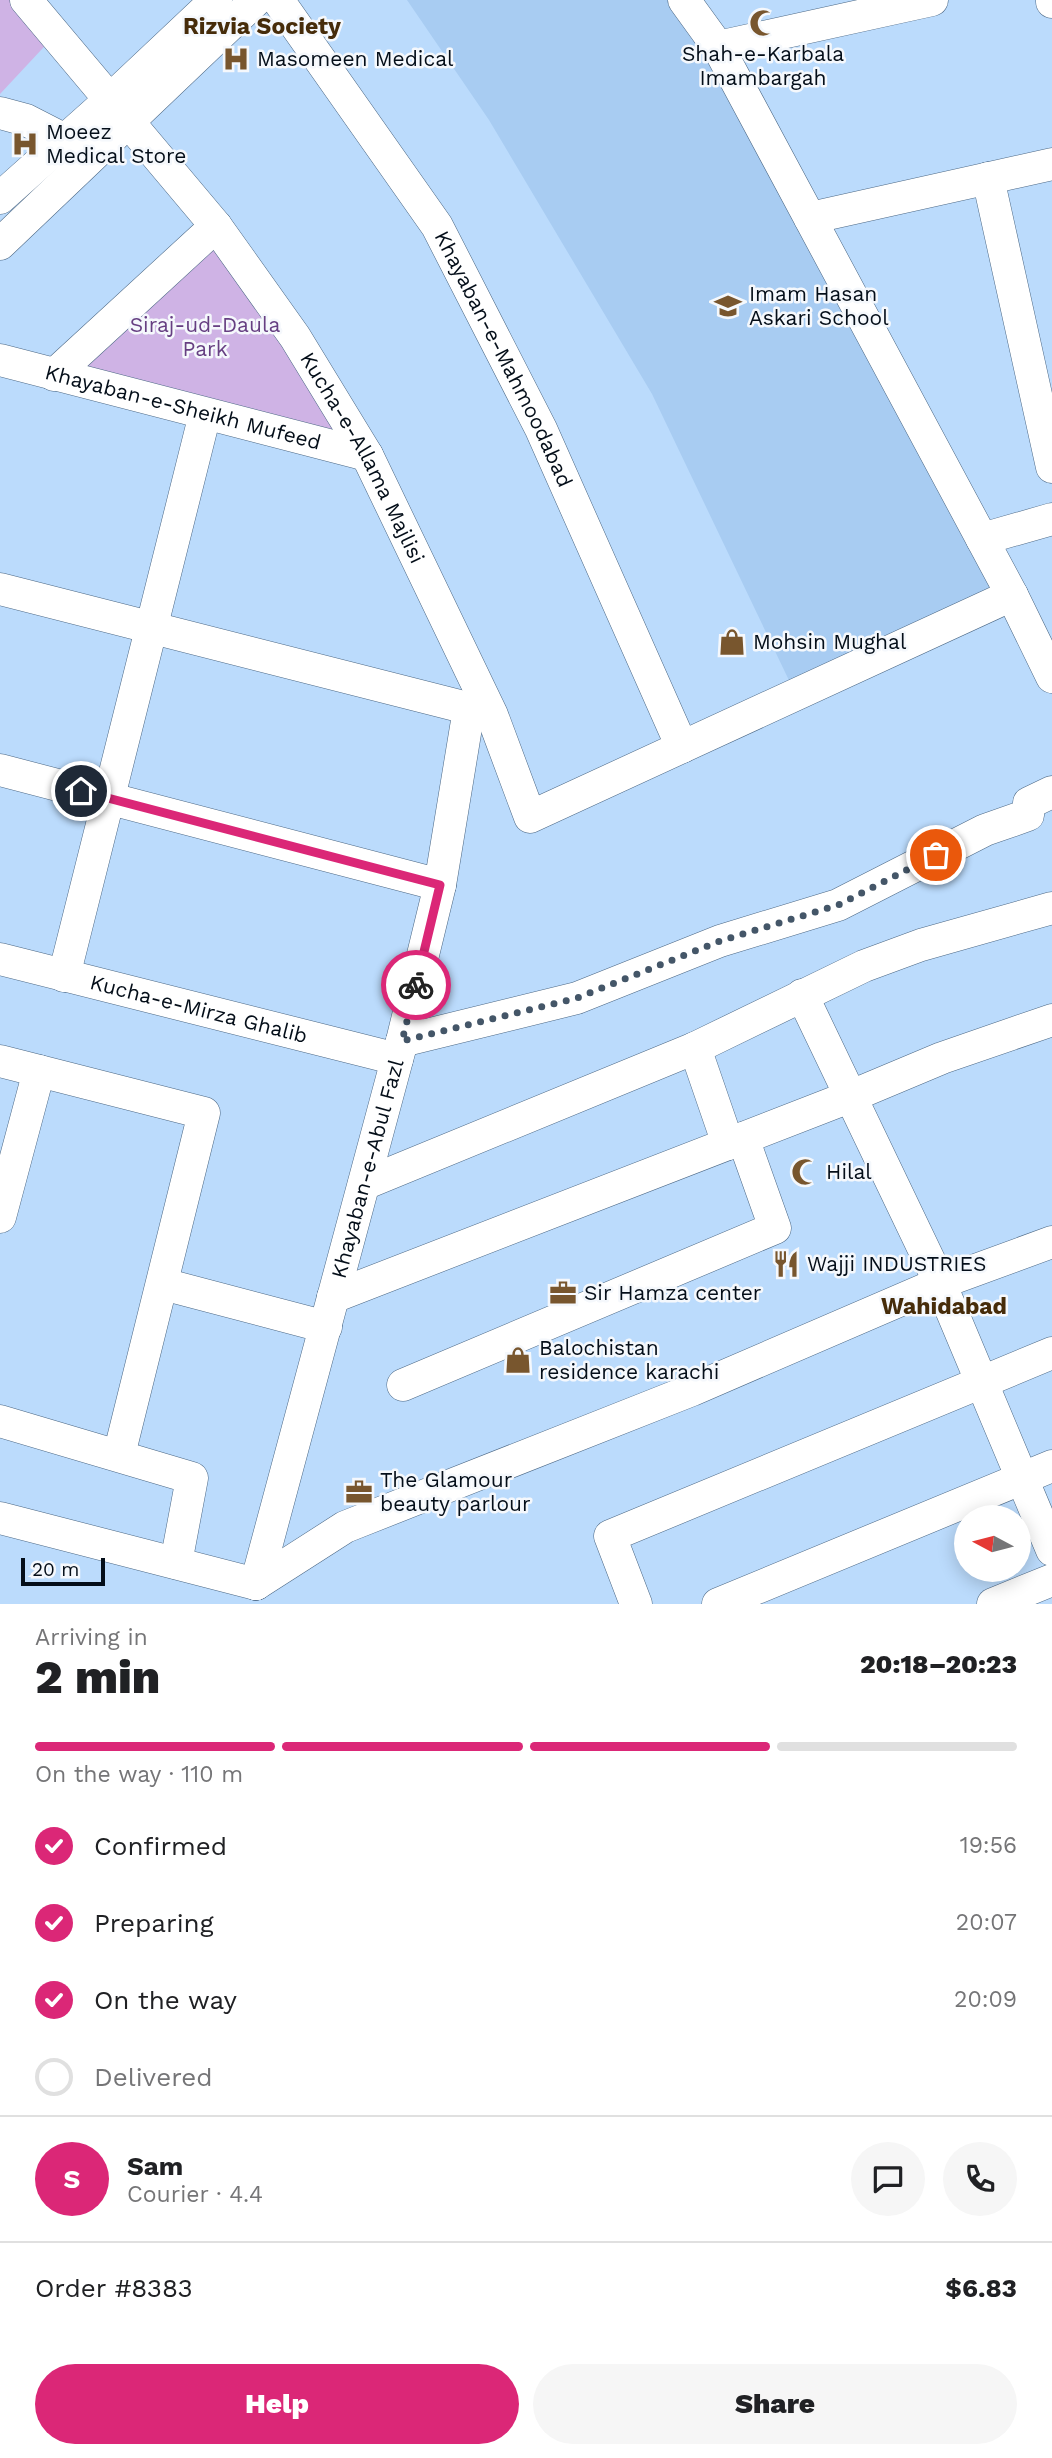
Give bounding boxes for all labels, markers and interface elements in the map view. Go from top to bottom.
mosque icon: Shah-e-Karbala Imambargah [748,8,778,38]
district label: Rizvia Society [183,13,341,40]
place label: Shah-e-Karbala Imambargah [682,41,844,90]
hospital icon: Masomeen Medical [221,44,251,74]
place label: Masomeen Medical [257,46,454,71]
place label: Moeez Medical Store [46,119,186,168]
hospital icon: Moeez Medical Store [10,129,40,159]
street label: Khayaban-e-Mahmoodabad [430,226,578,491]
place label: Imam Hasan Askari School [749,281,889,330]
school or university icon: Imam Hasan Askari School [713,291,743,321]
park label: Siraj-ud-Daula Park [130,312,280,361]
street label: Kucha-e-Allama Majlisi [295,347,430,567]
street label: Khayaban-e-Sheikh Mufeed [42,359,324,455]
shop icon: Mohsin Mughal [717,627,747,657]
place label: Mohsin Mughal [753,629,907,654]
pin [51,761,111,821]
icon: home [62,772,100,810]
pin [906,825,966,885]
icon: bag [917,836,955,874]
courier [381,950,451,1020]
icon: bike [397,966,435,1004]
street label: Kucha-e-Mirza Ghalib [88,969,310,1048]
street label: Khayaban-e-Abul Fazl [326,1056,409,1281]
mosque icon: Hilal [790,1157,820,1187]
place label: Hilal [826,1159,872,1184]
restaurant icon: Wajji INDUSTRIES [771,1249,801,1279]
place label: Wajji INDUSTRIES [807,1251,986,1276]
office icon: Sir Hamza center [548,1278,578,1308]
place label: Sir Hamza center [584,1280,762,1305]
district label: Wahidabad [881,1293,1007,1320]
place label: Balochistan residence karachi [539,1335,719,1384]
shop icon: Balochistan residence karachi [503,1345,533,1375]
place label: The Glamour beauty parlour [380,1467,531,1516]
office icon: The Glamour beauty parlour [344,1477,374,1507]
north arrow [954,1505,1031,1582]
map controls [954,1505,1031,1582]
scale bar [21,1555,105,1587]
text: 20 m [32,1558,79,1581]
text: Arriving in [35,1624,148,1651]
text: 20:18–20:23 [860,1649,1017,1679]
text: 2 min [35,1650,160,1704]
text: On the way · 110 m [35,1761,243,1788]
icon: check [35,1827,73,1865]
text: Confirmed [94,1831,227,1861]
text: 19:56 [960,1832,1017,1859]
icon: check [35,1904,73,1942]
text: Preparing [94,1908,214,1938]
text: 20:07 [956,1909,1017,1936]
icon: check [35,1981,73,2019]
text: On the way [94,1985,237,2015]
text: 20:09 [954,1986,1017,2013]
text: Delivered [94,2062,213,2092]
button: chat [851,2142,925,2216]
button: phone [943,2142,1017,2216]
text: Sam [127,2151,183,2181]
text: S [64,2164,80,2194]
text: Courier · 4.4 [127,2181,263,2208]
text: Order #8383 [35,2273,193,2303]
text: $6.83 [945,2273,1017,2303]
button: Help [35,2364,519,2444]
button: Share [533,2364,1017,2444]

